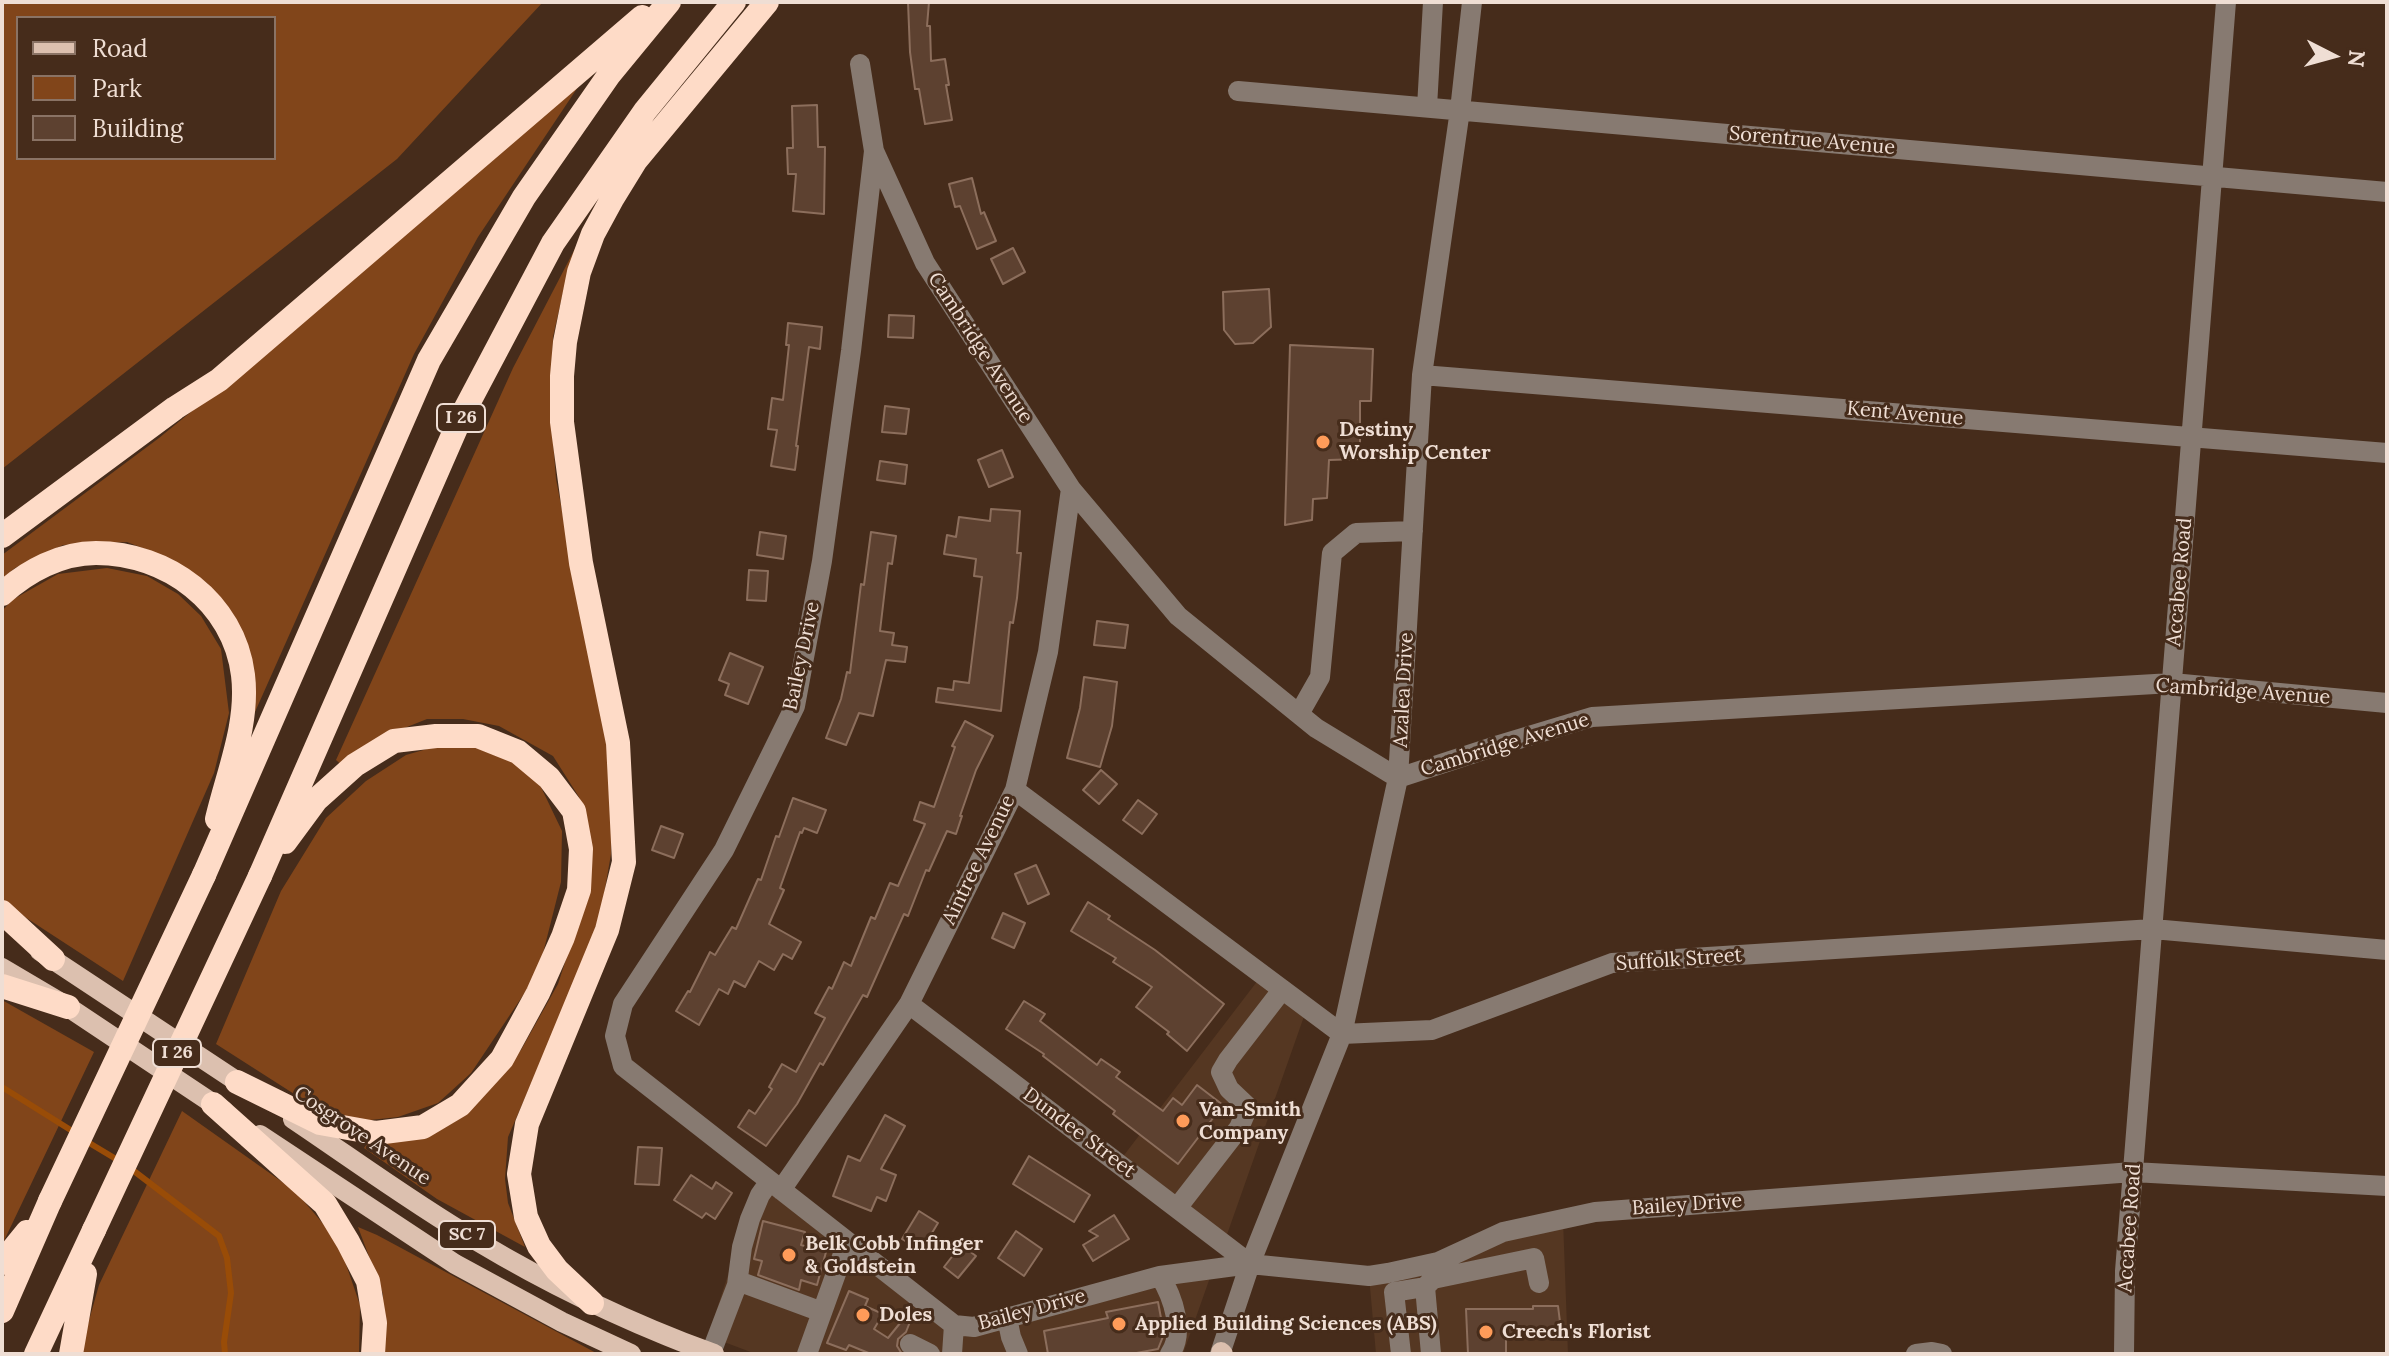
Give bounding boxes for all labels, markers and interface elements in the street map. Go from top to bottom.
legend [16,16,276,160]
north arrow [2293,16,2373,96]
text: Road [92,33,148,64]
text: N [2342,49,2372,68]
text: Park [92,73,142,104]
text: Building [92,113,183,144]
street label: Sorentrue Avenue [1728,122,1896,160]
street label: Cambridge Avenue [922,268,1038,428]
street label: Kent Avenue [1846,397,1964,431]
road number: I 26 [437,404,485,432]
place label: Destiny Worship Center [1339,418,1491,465]
marker: Destiny Worship Center [1314,433,1332,451]
street label: Accabee Road [2162,517,2198,647]
street label: Bailey Drive [779,600,825,712]
street label: Azalea Drive [1389,632,1419,748]
street label: Cambridge Avenue [2155,674,2331,710]
street label: Cambridge Avenue [1418,708,1592,782]
street label: Aintree Avenue [937,791,1021,929]
street label: Suffolk Street [1615,944,1743,976]
road number: I 26 [153,1039,201,1067]
street label: Cosgrove Avenue [289,1081,435,1191]
street label: Dundee Street [1018,1083,1140,1183]
place label: Van-Smith Company [1199,1098,1301,1145]
marker: Van-Smith Company [1174,1112,1192,1130]
street label: Accabee Road [2114,1163,2146,1293]
street label: Bailey Drive [1631,1189,1743,1221]
road number: SC 7 [439,1221,495,1249]
place label: Belk Cobb Infinger & Goldstein [805,1232,983,1279]
marker: Belk Cobb Infinger & Goldstein [780,1246,798,1264]
street label: Bailey Drive [976,1284,1088,1336]
place label: Doles [879,1303,932,1327]
marker: Doles [854,1306,872,1324]
place label: Applied Building Sciences (ABS) [1135,1312,1437,1336]
marker: Applied Building Sciences (ABS) [1110,1315,1128,1333]
place label: Creech's Florist [1502,1320,1651,1344]
marker: Creech's Florist [1477,1323,1495,1341]

